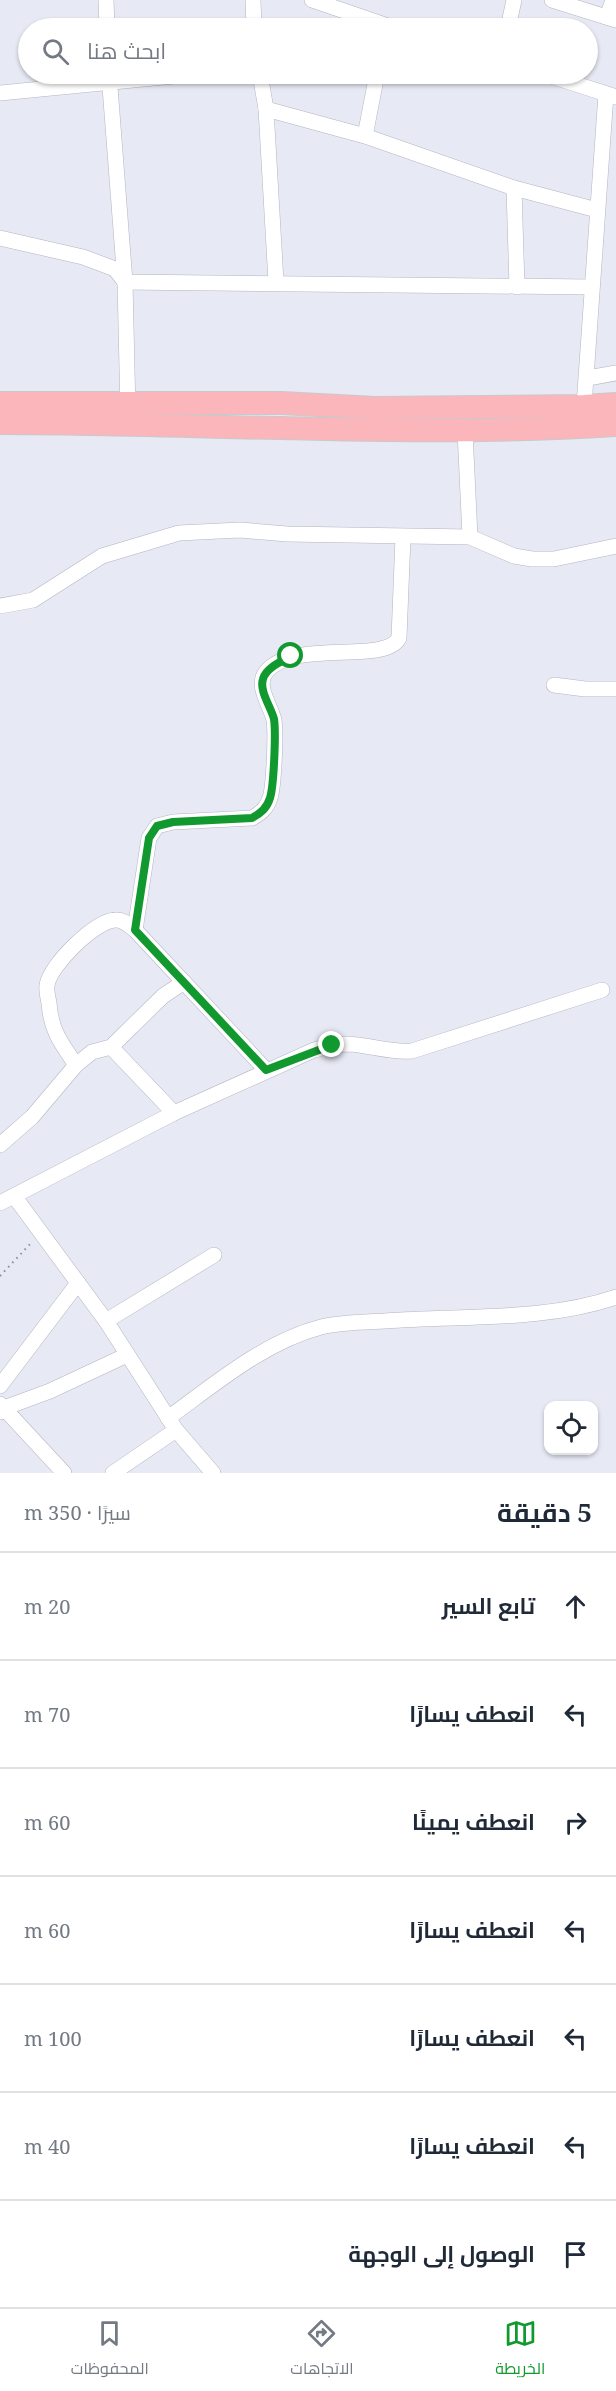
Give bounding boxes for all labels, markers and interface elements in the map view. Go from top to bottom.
search box [18,18,598,84]
icon: search [39,35,72,68]
text: ابحث هنا [87,35,166,65]
route start [277,642,303,668]
route end [318,1031,344,1057]
map controls [544,1401,598,1455]
button: locate [544,1401,598,1455]
text: 5 دقيقة [497,1494,592,1530]
text: سيرًا · 350 m [24,1499,131,1526]
text: تابع السير [442,1590,535,1620]
icon: ahead [559,1590,592,1623]
text: 20 m [24,1593,70,1620]
text: انعطف يسارًا [409,1698,535,1728]
icon: left [559,1698,592,1731]
text: 70 m [24,1701,70,1728]
text: انعطف يمينًا [412,1806,535,1836]
icon: right [559,1806,592,1839]
text: 60 m [24,1809,70,1836]
text: انعطف يسارًا [409,1914,535,1944]
icon: left [559,1914,592,1947]
text: 60 m [24,1917,70,1944]
text: انعطف يسارًا [409,2022,535,2052]
icon: left [559,2022,592,2055]
text: 100 m [24,2025,82,2052]
text: انعطف يسارًا [409,2130,535,2160]
icon: left [559,2130,592,2163]
text: 40 m [24,2133,70,2160]
text: الوصول إلى الوجهة [348,2238,535,2268]
icon: arrive [559,2238,592,2271]
tab: المحفوظات [71,2317,149,2383]
tab: الاتجاهات [290,2317,354,2383]
tab: الخريطة [495,2317,545,2383]

